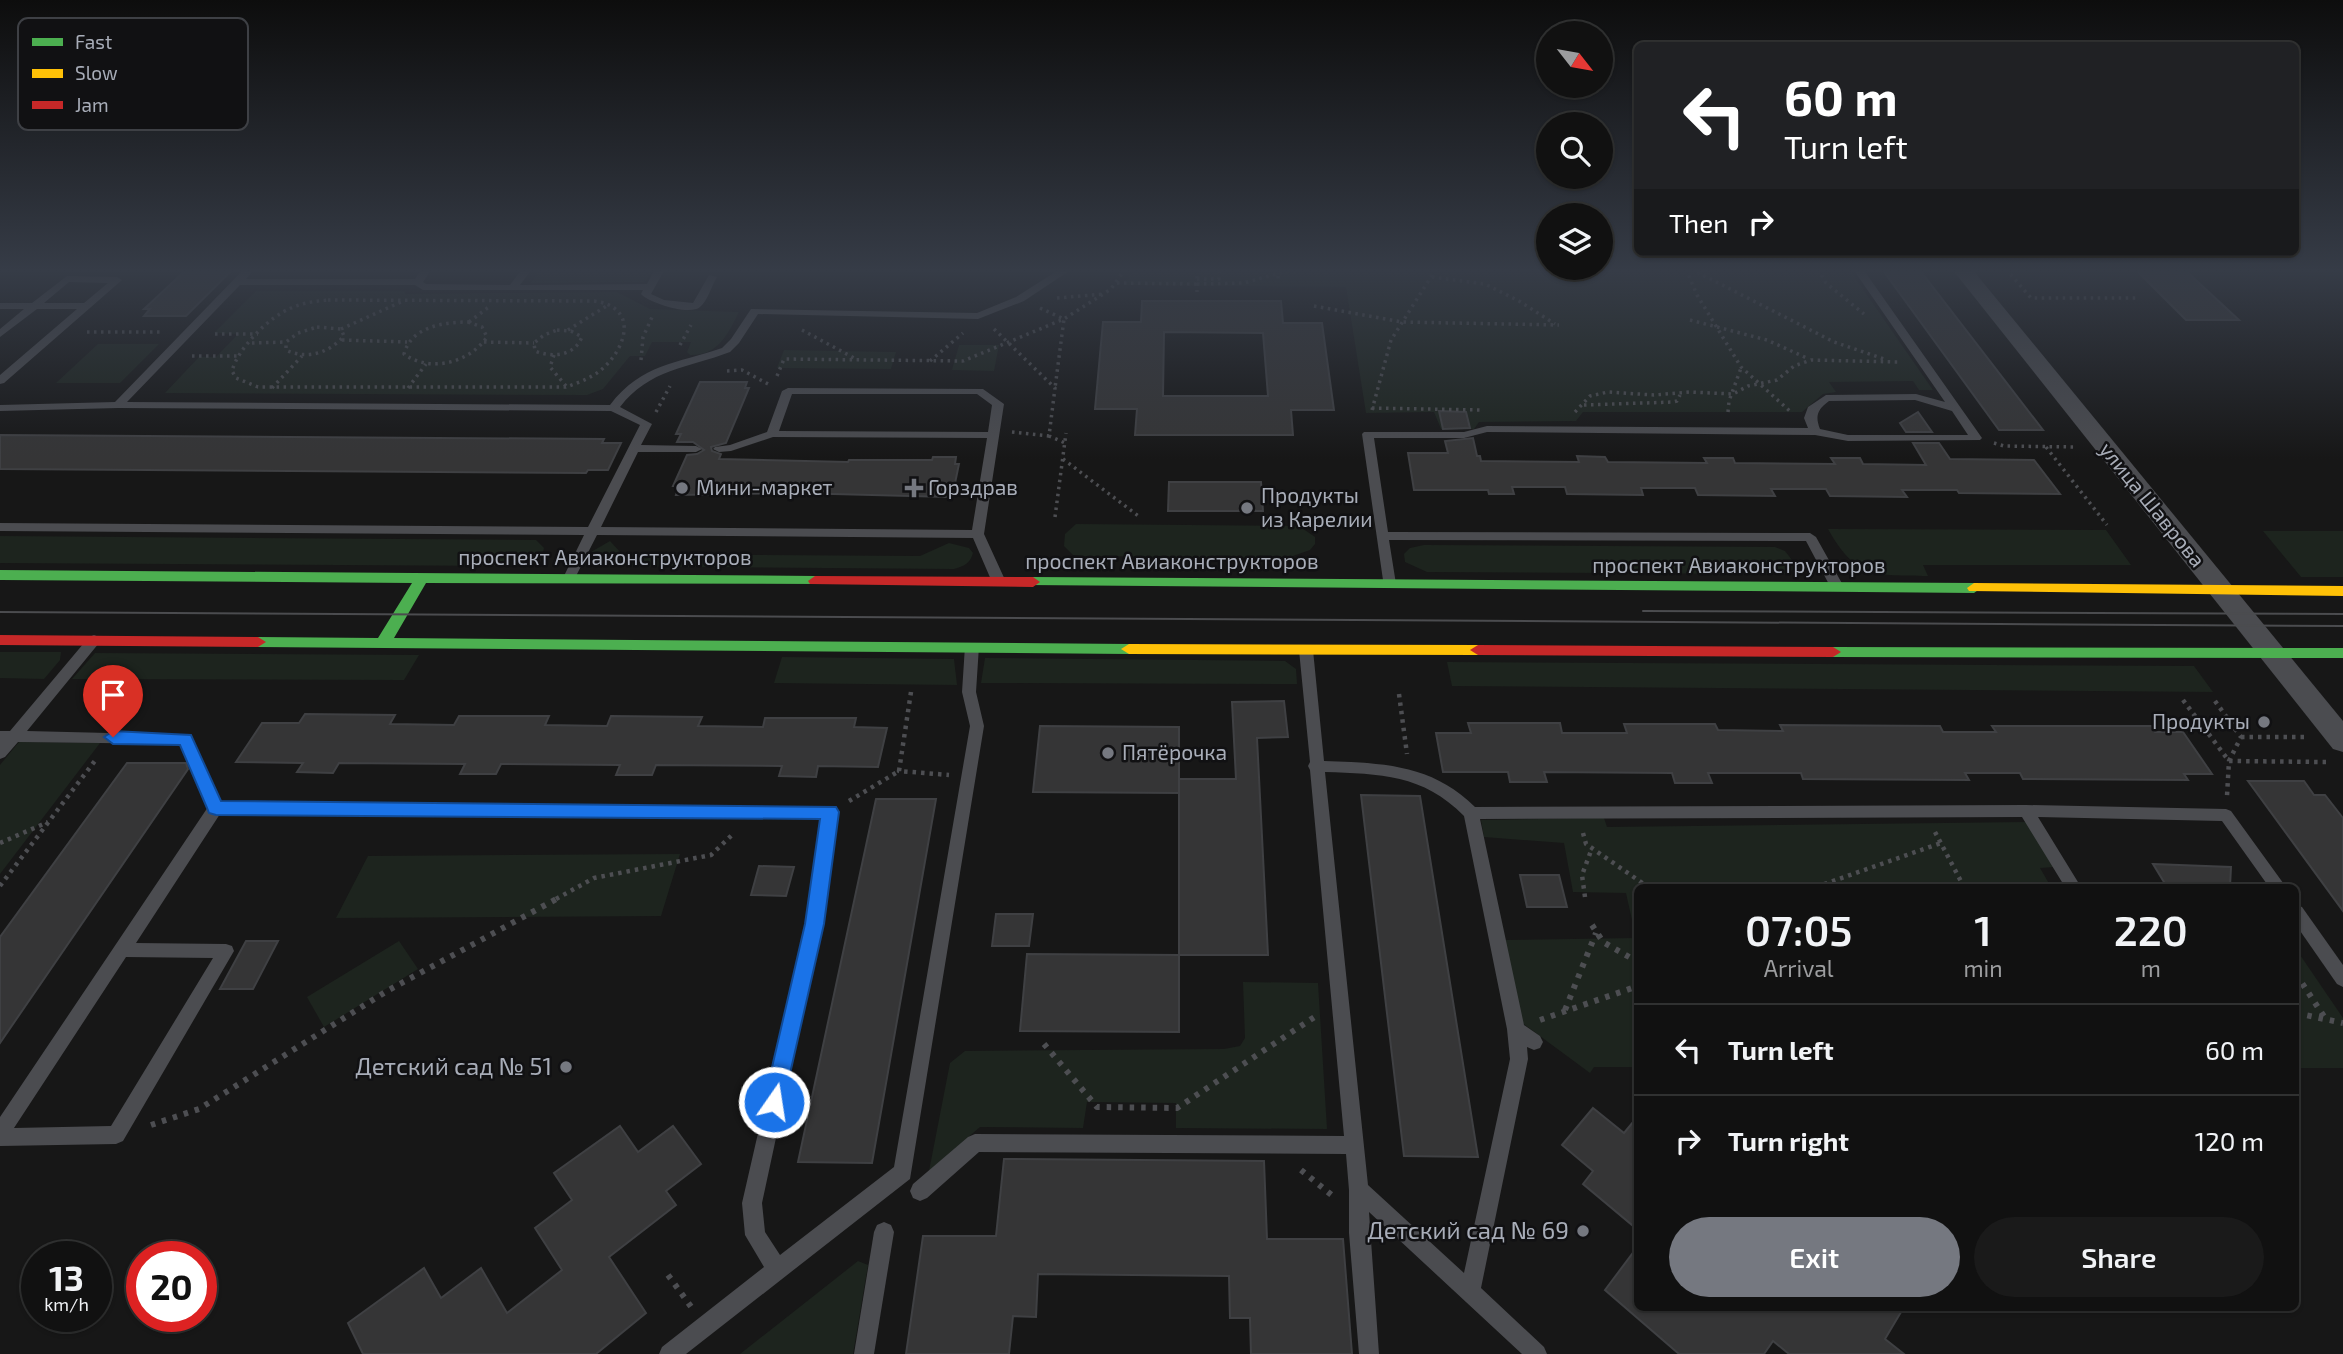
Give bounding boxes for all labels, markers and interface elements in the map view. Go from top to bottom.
legend [18,18,248,130]
north arrow [1536,21,1614,98]
map controls [1536,21,1613,280]
text: Fast [75,30,112,53]
text: Slow [75,61,118,84]
text: 60 m [1784,67,1898,126]
icon: left [1669,70,1760,161]
text: Jam [75,93,109,116]
button: search [1536,112,1613,189]
text: Turn left [1784,127,1908,165]
button: layers [1536,203,1613,280]
icon: right [1742,203,1780,241]
text: Then [1669,207,1728,238]
street label: улица Шаврова [2094,437,2211,572]
place label: Мини-маркет [696,474,833,499]
place label: Горздрав [928,474,1018,499]
marker: Мини-маркет [674,480,690,496]
marker: Горздрав [906,480,922,496]
place label: Продукты из Карелии [1261,482,1373,531]
marker: Продукты из Карелии [1239,500,1255,516]
street label: проспект Авиаконструкторов [458,544,752,570]
street label: проспект Авиаконструкторов [1025,548,1319,574]
street label: проспект Авиаконструкторов [1592,552,1886,578]
pin [83,665,143,737]
icon: arrive [94,676,132,714]
place label: Продукты [2152,708,2250,734]
marker: Продукты [2256,714,2272,730]
place label: Пятёрочка [1122,739,1227,764]
marker: Пятёрочка [1100,745,1116,761]
text: 07:05 [1745,904,1852,954]
text: 1 [1974,904,1992,954]
text: 220 [2114,904,2188,954]
text: Arrival [1764,954,1834,982]
text: min [1963,954,2003,982]
text: m [2141,954,2161,982]
icon: left [1669,1031,1707,1069]
text: Turn left [1728,1034,1834,1065]
text: 60 m [2205,1034,2264,1065]
place label: Детский сад № 51 [355,1051,552,1080]
marker: Детский сад № 51 [558,1059,574,1075]
position arrow [737,1065,811,1139]
icon: right [1669,1122,1707,1160]
text: Turn right [1728,1125,1849,1156]
text: 120 m [2195,1125,2264,1156]
place label: Детский сад № 69 [1367,1215,1569,1244]
button: Exit [1669,1217,1960,1297]
button: Share [1974,1217,2264,1297]
marker: Детский сад № 69 [1575,1223,1591,1239]
speed limit sign: 20 [126,1241,217,1332]
text: 13 [49,1256,84,1298]
text: km/h [44,1293,89,1315]

